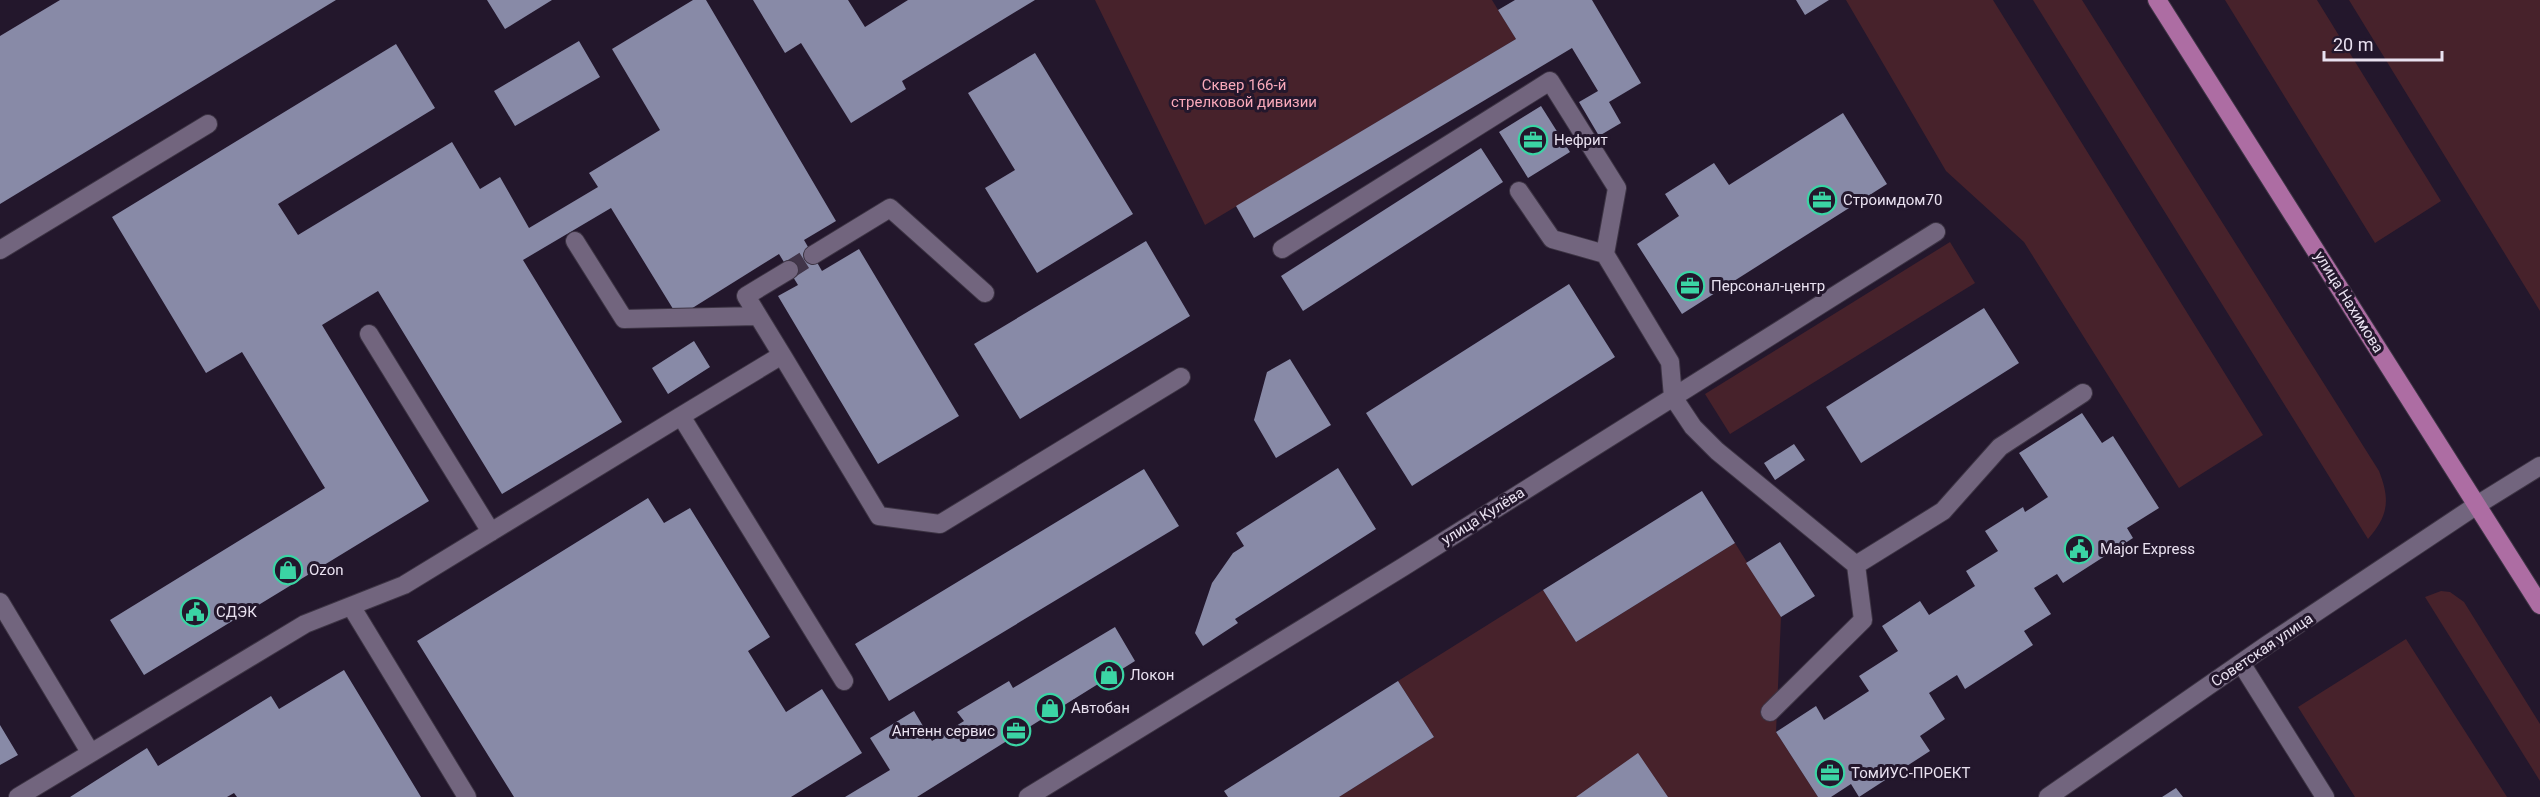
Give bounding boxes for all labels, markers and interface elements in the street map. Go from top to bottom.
scale bar [2324,24,2442,62]
text: 20 m [2333,34,2373,55]
park label: Сквер 166-й стрелковой дивизии [1171,76,1317,111]
office icon: Нефрит [1517,124,1549,156]
place label: Нефрит [1554,131,1608,149]
office icon: Строимдом70 [1806,184,1838,216]
place label: Строимдом70 [1843,191,1942,209]
street label: улица Нахимова [2311,248,2387,356]
office icon: Персонал-центр [1674,270,1706,302]
place label: Персонал-центр [1711,277,1825,295]
street label: улица Кулёва [1438,483,1528,549]
public building icon: Major Express [2063,533,2095,565]
place label: Major Express [2100,540,2195,558]
shop icon: Ozon [272,554,304,586]
place label: Ozon [309,561,343,579]
public building icon: СДЭК [179,596,211,628]
place label: СДЭК [216,603,257,621]
street label: Советская улица [2208,609,2316,691]
shop icon: Локон [1093,659,1125,691]
place label: Локон [1130,666,1174,684]
shop icon: Автобан [1034,692,1066,724]
place label: Автобан [1071,699,1130,717]
office icon: Антенн сервис [1000,715,1032,747]
place label: Антенн сервис [892,722,995,740]
office icon: ТомИУС-ПРОЕКТ [1814,757,1846,789]
place label: ТомИУС-ПРОЕКТ [1851,764,1970,782]

